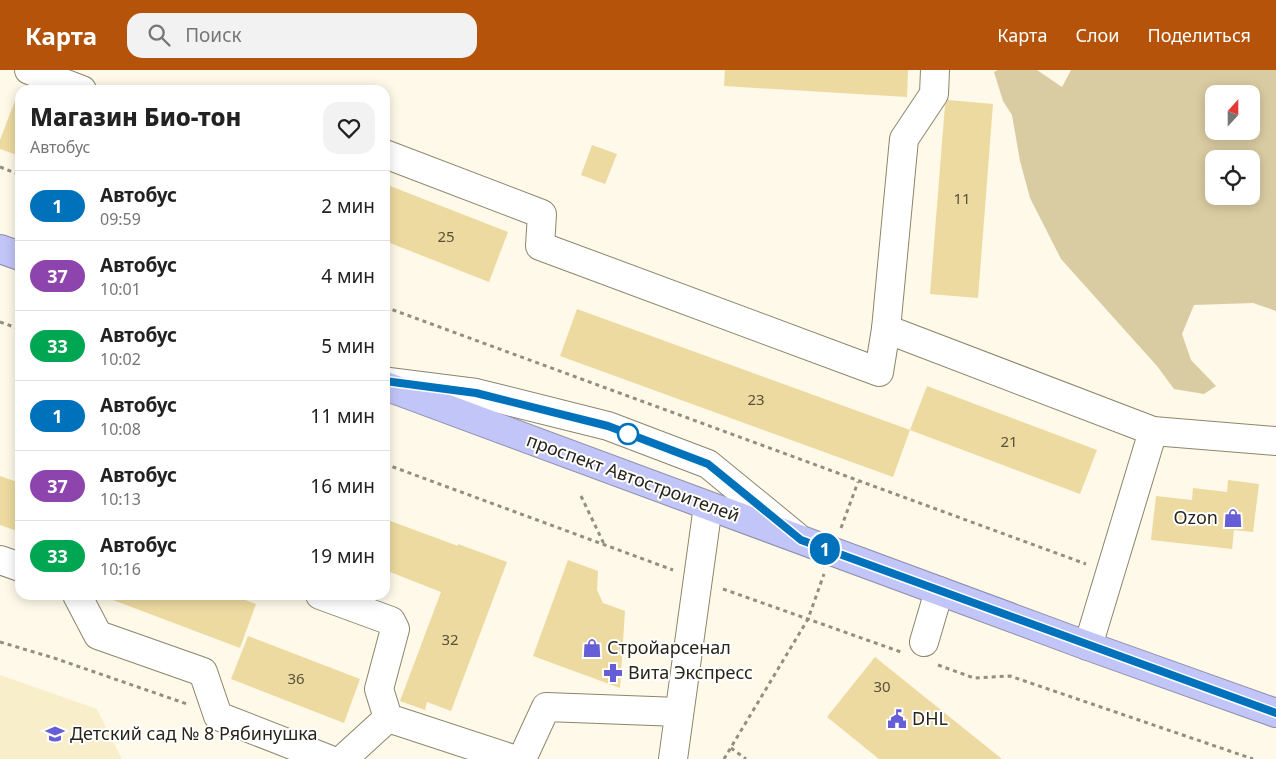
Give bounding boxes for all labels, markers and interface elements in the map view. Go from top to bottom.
search box [127,13,477,58]
text: Карта [25,19,97,52]
icon: search [145,21,173,49]
text: Поиск [185,22,242,48]
text: Карта [997,23,1047,47]
text: Слои [1075,23,1119,47]
text: Поделиться [1147,23,1251,47]
north arrow [1205,85,1260,140]
map controls [1205,85,1260,205]
text: Магазин Био-тон [30,100,241,133]
button: heart [323,102,375,154]
text: Автобус [30,136,90,158]
button: locate [1205,150,1260,205]
text: Автобус [100,182,177,208]
house number: 11 [953,188,971,208]
text: 2 мин [321,193,375,219]
text: 1 [52,194,63,218]
text: 09:59 [100,208,141,230]
house number: 25 [437,226,455,246]
text: Автобус [100,252,177,278]
text: 4 мин [321,263,375,289]
text: 37 [47,264,68,288]
text: 10:01 [100,278,141,300]
text: Автобус [100,322,177,348]
text: 5 мин [321,333,375,359]
text: 33 [47,334,68,358]
text: 10:02 [100,348,141,370]
house number: 23 [747,389,765,409]
text: Автобус [100,392,177,418]
text: 11 мин [310,403,375,429]
text: 1 [52,404,63,428]
text: 10:08 [100,418,141,440]
unlabelled marker [617,423,639,445]
street label: проспект Автостроителей [524,427,743,527]
house number: 21 [1000,431,1018,451]
text: Автобус [100,462,177,488]
text: 16 мин [310,473,375,499]
text: 37 [47,474,68,498]
text: 10:13 [100,488,141,510]
place label: Ozon [1173,505,1218,529]
shop icon: Ozon [1222,507,1244,529]
text: Автобус [100,532,177,558]
line badge: 1 [809,533,841,565]
text: 1 [820,537,830,561]
text: 19 мин [310,543,375,569]
text: 33 [47,544,68,568]
text: 10:16 [100,558,141,580]
house number: 32 [441,629,459,649]
place label: Стройарсенал [607,635,731,659]
shop icon: Стройарсенал [581,637,603,659]
place label: Вита Экспресс [628,660,753,684]
pharmacy icon: Вита Экспресс [602,662,624,684]
house number: 36 [287,668,305,688]
house number: 30 [873,676,891,696]
place label: DHL [912,706,948,730]
public building icon: DHL [886,708,908,730]
place label: Детский сад № 8 Рябинушка [70,721,318,745]
school or university icon: Детский сад № 8 Рябинушка [44,723,66,745]

